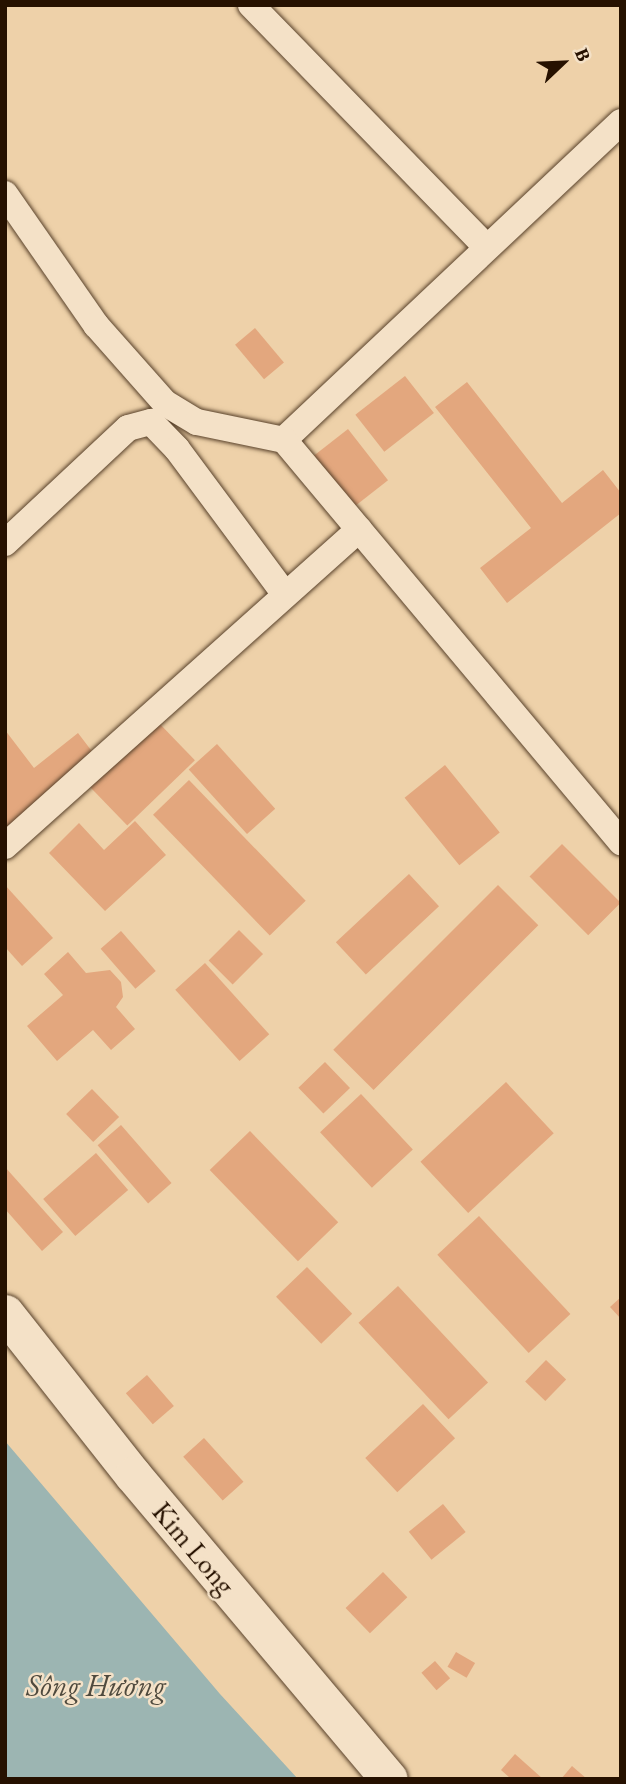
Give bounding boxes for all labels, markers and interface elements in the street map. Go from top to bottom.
north arrow [528,28,598,98]
text: B [569,44,597,65]
street label: Kim Long [146,1495,242,1601]
water label: Sông Hương [26,1668,166,1704]

